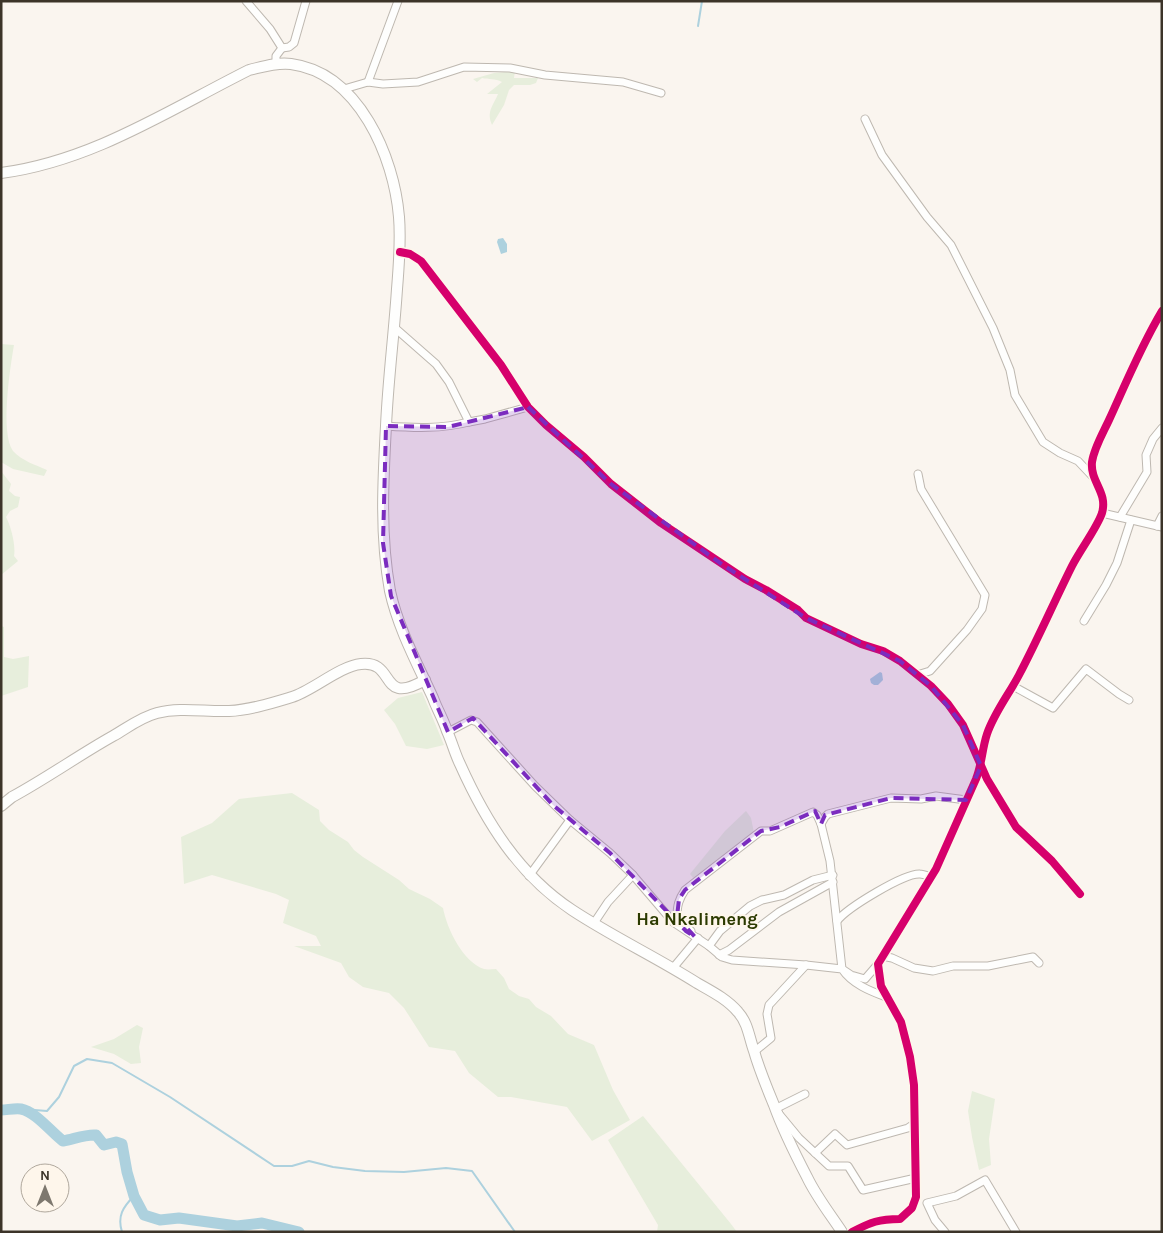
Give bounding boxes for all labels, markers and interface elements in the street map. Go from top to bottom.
district label: Ha Nkalimeng [636,908,758,930]
north arrow [20,1163,70,1213]
text: N [40,1167,50,1184]

